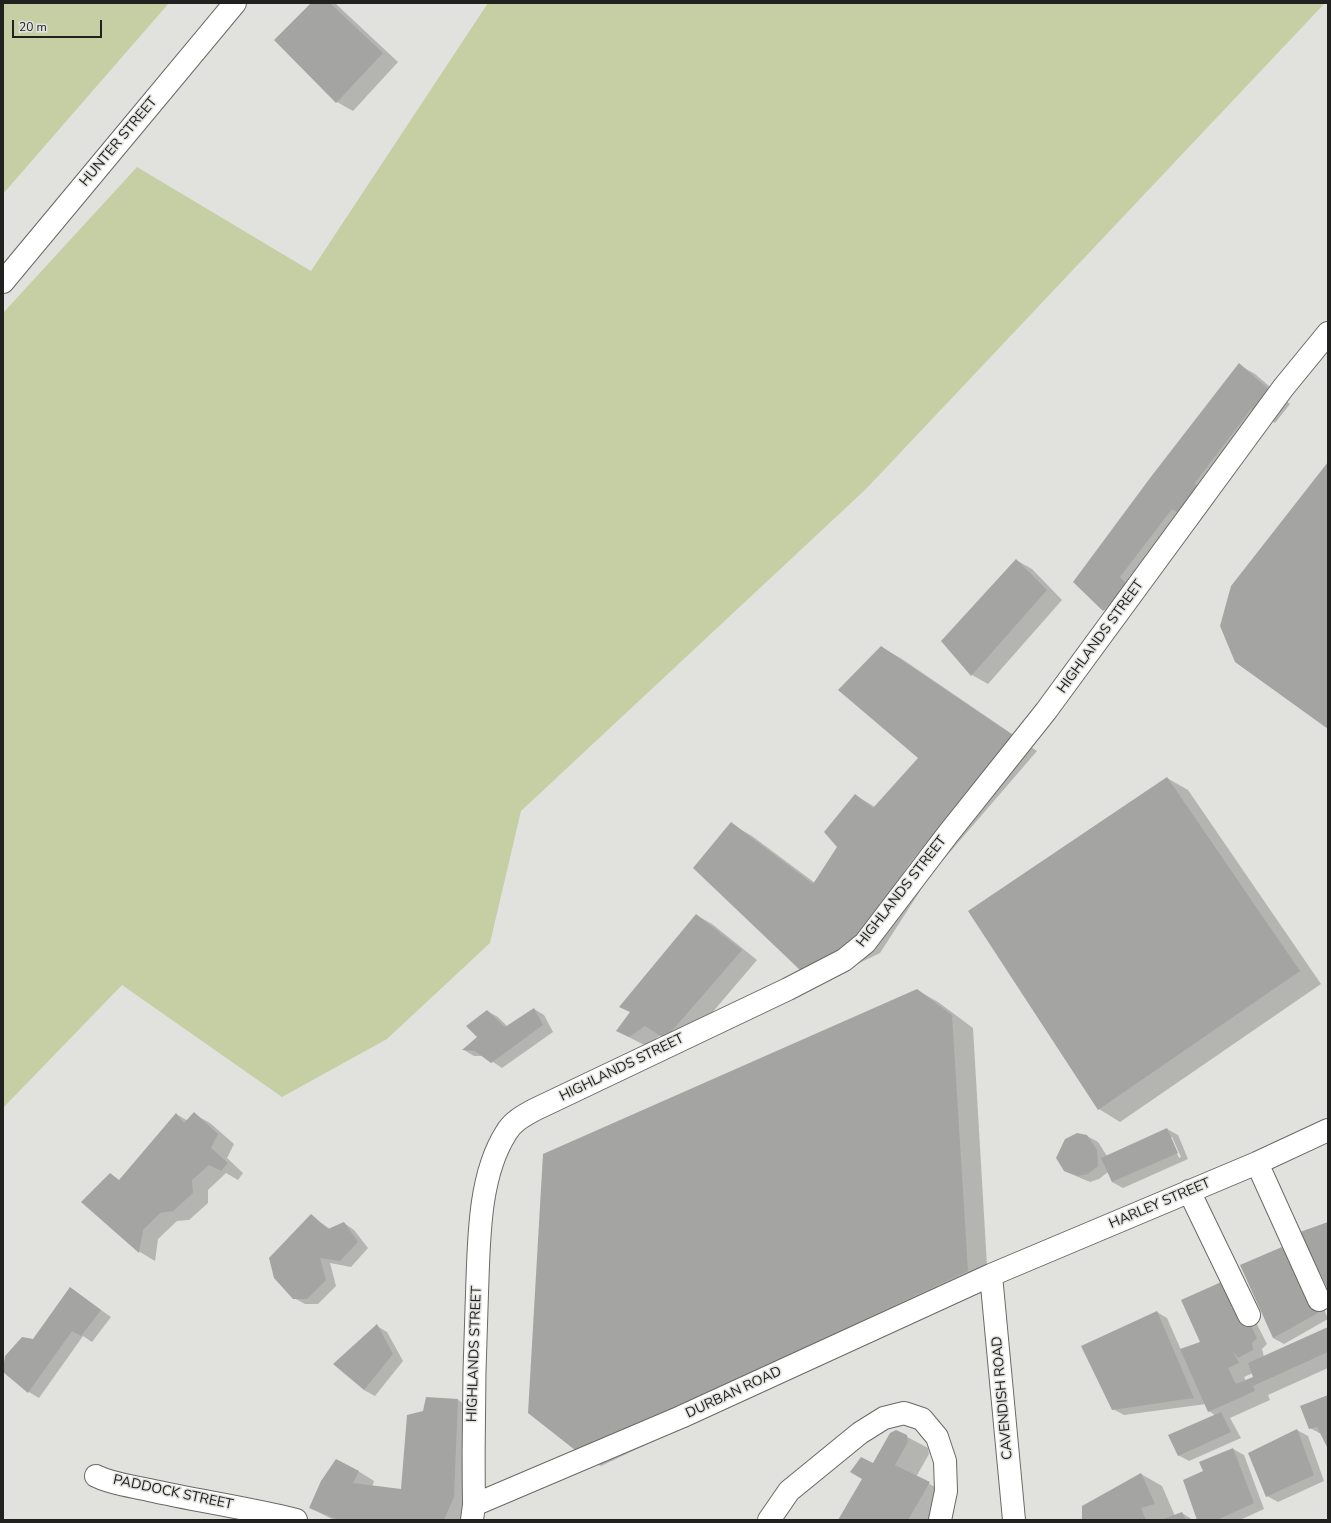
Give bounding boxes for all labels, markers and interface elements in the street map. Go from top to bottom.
scale bar [14,12,104,38]
text: 20 m [19,19,47,35]
street label: HUNTER STREET [77,94,161,190]
street label: HIGHLANDS STREET [1054,577,1148,697]
street label: HIGHLANDS STREET [853,833,951,951]
street label: HIGHLANDS STREET [557,1031,687,1105]
street label: HARLEY STREET [1107,1175,1213,1233]
street label: HIGHLANDS STREET [464,1286,486,1422]
street label: CAVENDISH ROAD [989,1335,1017,1461]
street label: DURBAN ROAD [683,1363,785,1423]
street label: PADDOCK STREET [112,1472,234,1514]

